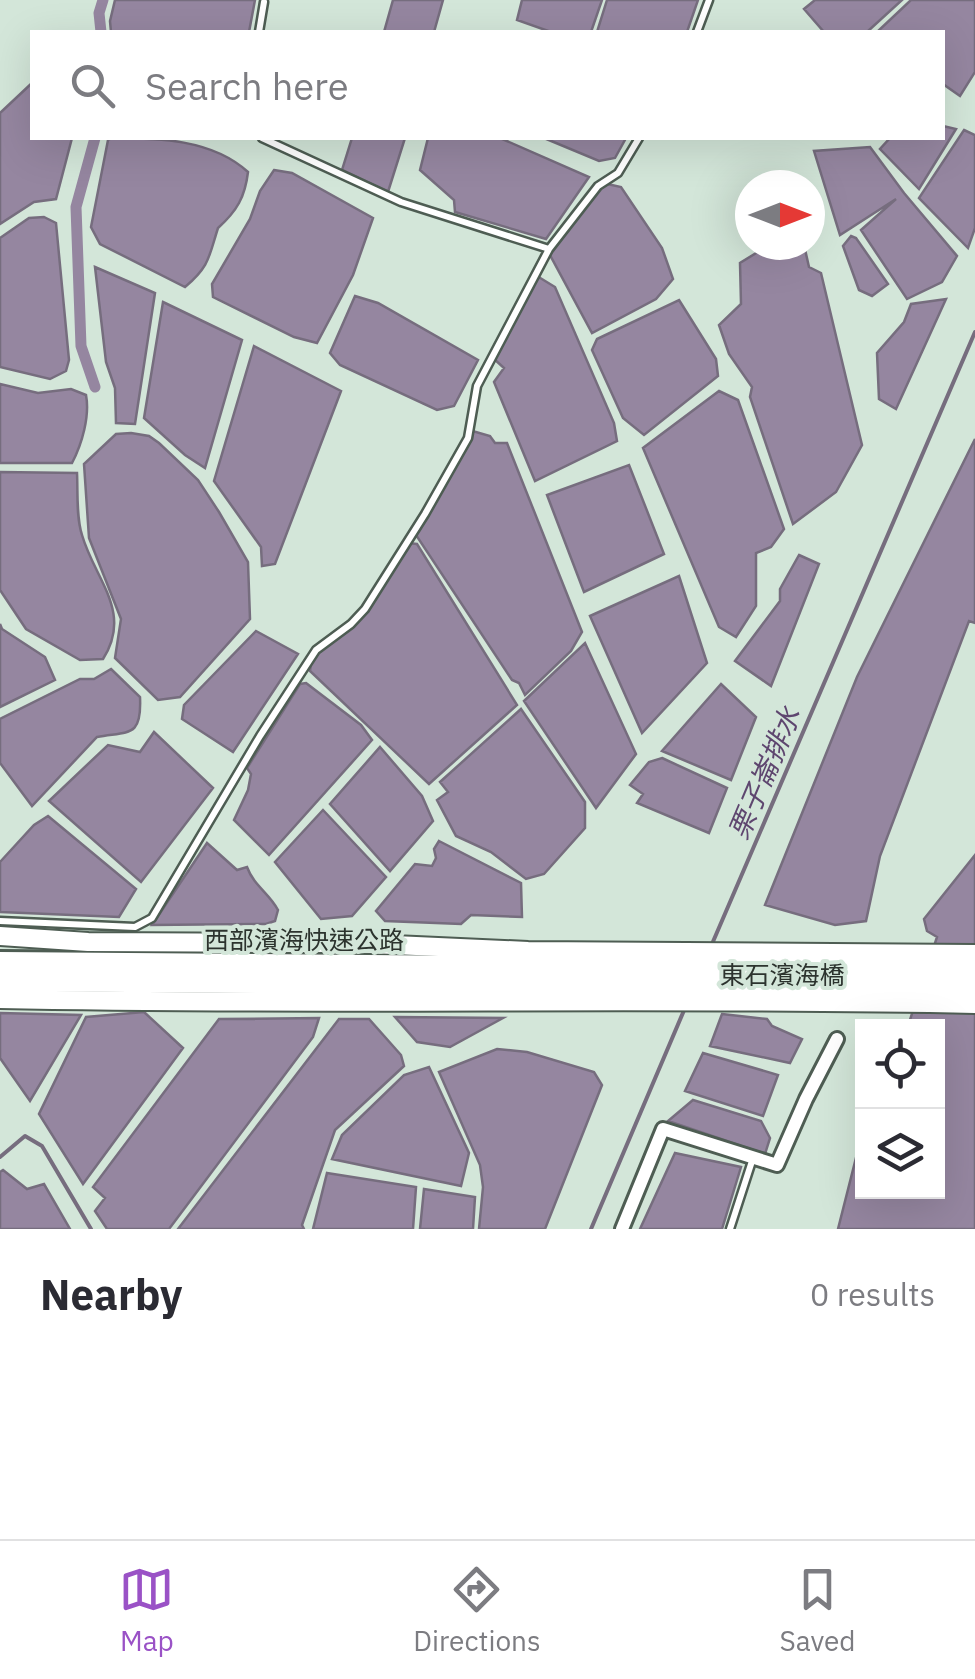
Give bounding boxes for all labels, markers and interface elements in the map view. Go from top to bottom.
search box [30,30,945,140]
icon: search [65,58,120,113]
text: Search here [145,61,349,110]
north arrow [735,170,825,260]
water label: 栗子崙排水 [720,700,809,845]
street label: 西部濱海快速公路 [204,923,404,956]
street label: 東石濱海橋 [719,958,845,991]
map controls [855,1019,945,1199]
button: locate [855,1019,945,1109]
button: layers [855,1109,945,1199]
text: Nearby [40,1267,182,1322]
text: 0 results [810,1273,935,1315]
tab: Map [119,1562,174,1659]
tab: Directions [413,1562,541,1659]
tab: Saved [779,1562,856,1659]

